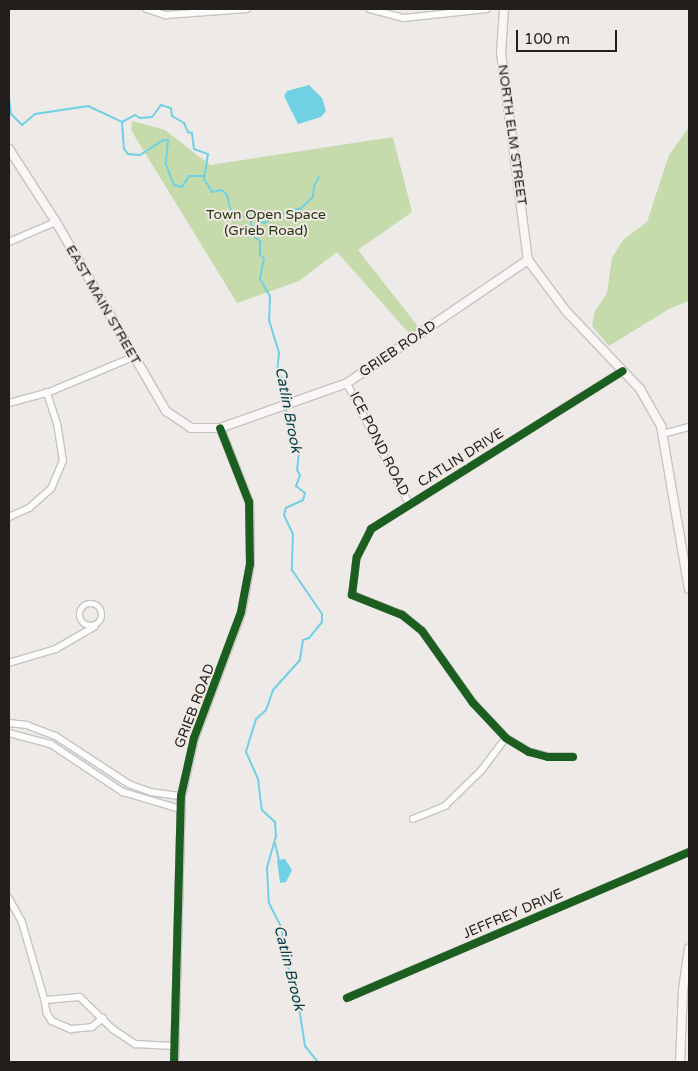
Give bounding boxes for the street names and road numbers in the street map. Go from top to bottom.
street label: NORTH ELM STREET [494,63,530,207]
street label: EAST MAIN STREET [62,242,144,368]
street label: GRIEB ROAD [356,317,440,381]
street label: ICE POND ROAD [346,389,412,499]
street label: CATLIN DRIVE [415,425,507,491]
street label: GRIEB ROAD [171,661,219,751]
street label: JEFFREY DRIVE [460,885,566,943]

